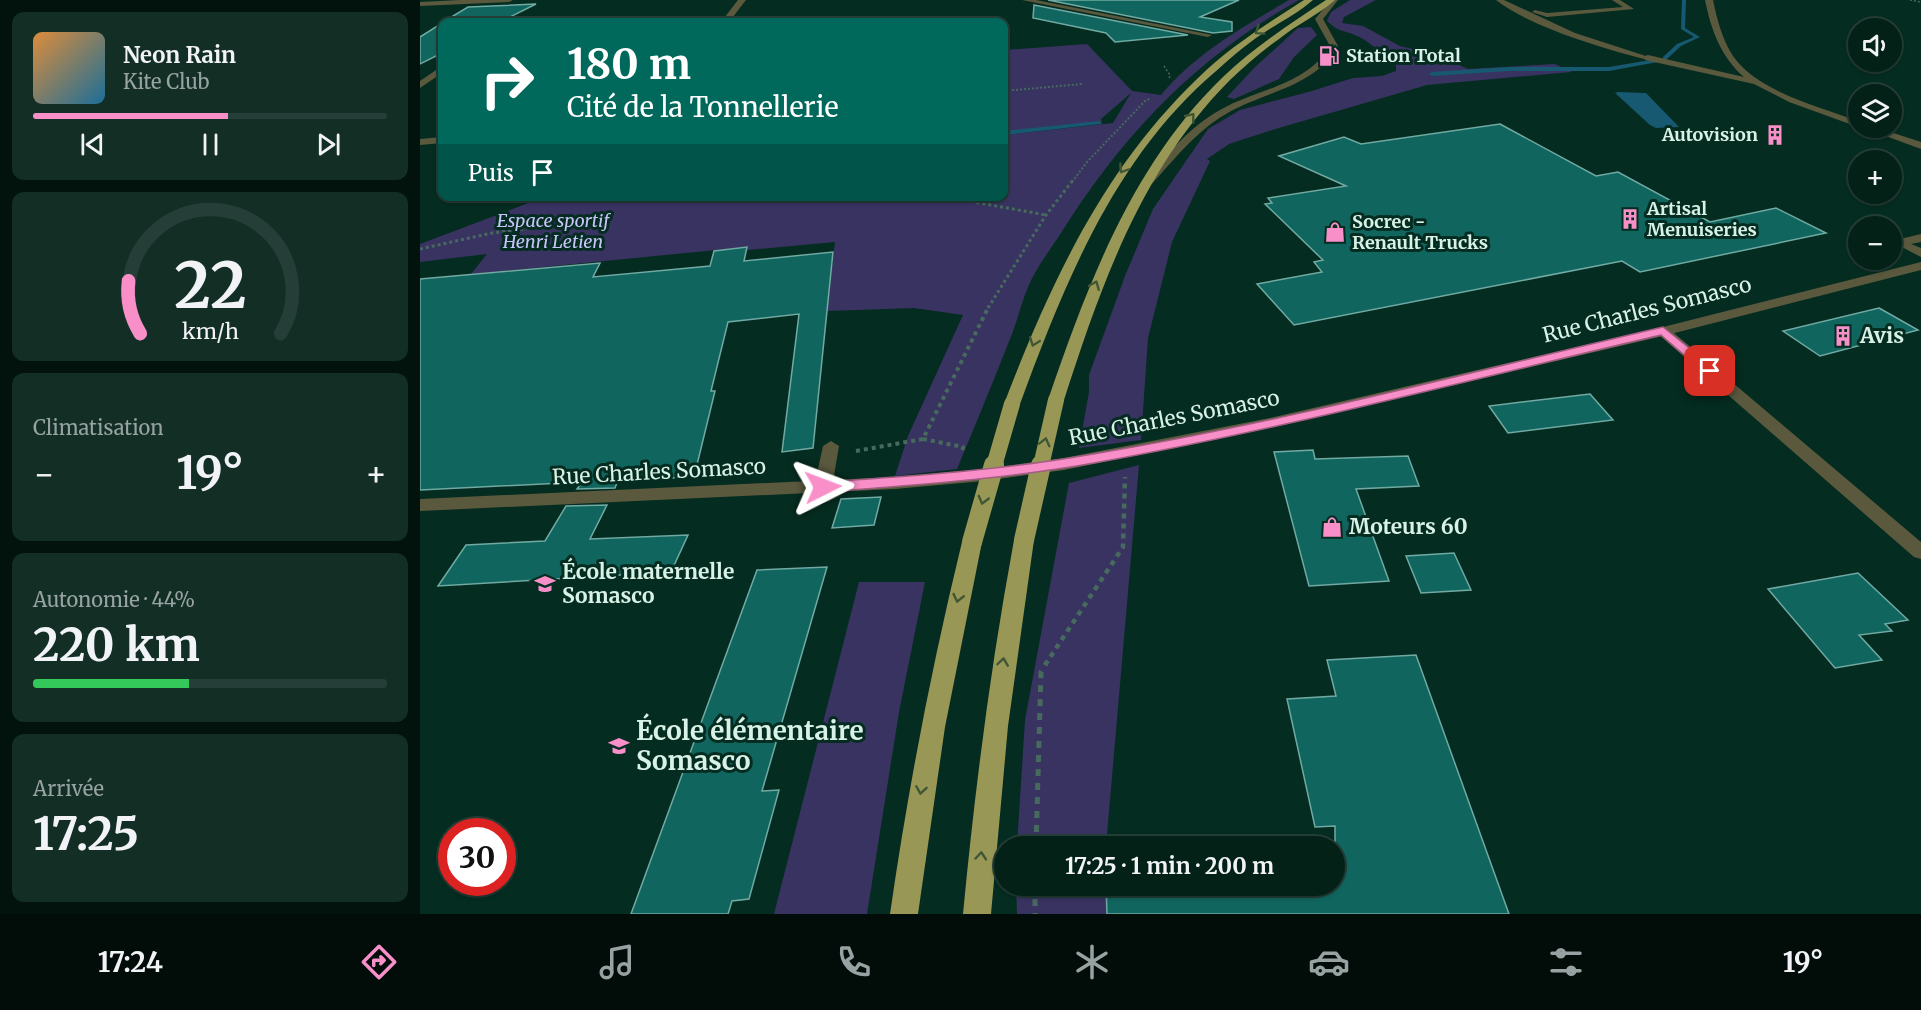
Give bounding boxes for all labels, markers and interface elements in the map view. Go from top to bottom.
map controls [1848,18,1902,270]
button: sound [1848,18,1902,72]
one-way arrow [1255,24,1266,35]
text: 180 m [567,38,691,90]
text: Neon Rain [123,41,236,69]
icon: right [468,42,546,120]
fuel station icon: Station Total [1317,44,1341,68]
place label: Station Total [1346,44,1461,67]
text: Kite Club [123,69,209,94]
button: layers [1848,84,1902,138]
text: Cité de la Tonnellerie [567,90,839,124]
one-way arrow [1184,112,1195,123]
place label: Autovision [1661,123,1758,146]
building icon: Autovision [1763,123,1787,147]
icon: previous [76,128,109,161]
icon: pause [194,128,227,161]
icon: next [312,128,345,161]
button: + [1848,150,1902,204]
icon: arrive [526,156,559,189]
text: Puis [468,159,514,187]
one-way arrow [1120,163,1131,174]
place label: Artisal Menuiseries [1646,197,1757,241]
building icon: Artisal Menuiseries [1618,207,1642,231]
park label: Espace sportif Henri Letien [497,209,611,253]
place label: Socrec - Renault Trucks [1352,210,1488,254]
button: − [1848,216,1902,270]
shop icon: Socrec - Renault Trucks [1323,220,1347,244]
text: 22 [174,247,246,325]
street label: Rue Charles Somasco [1540,271,1754,349]
one-way arrow [1088,280,1100,291]
text: km/h [182,318,238,345]
place label: Avis [1859,322,1904,349]
building icon: Avis [1831,324,1855,348]
one-way arrow [1029,337,1042,347]
pin [1684,345,1735,396]
icon: arrive [1693,354,1726,387]
street label: Rue Charles Somasco [1066,384,1282,451]
text: Climatisation [33,415,164,440]
one-way arrow [1038,437,1051,447]
text: 19° [176,445,244,501]
street label: Rue Charles Somasco [551,452,767,491]
text: − [33,454,55,495]
text: + [365,454,387,495]
position arrow [791,455,855,519]
one-way arrow [977,495,990,505]
place label: Moteurs 60 [1349,513,1468,540]
shop icon: Moteurs 60 [1320,515,1344,539]
place label: École maternelle Somasco [562,557,734,609]
school or university icon: École maternelle Somasco [533,572,557,596]
text: Autonomie · 44% [33,587,195,612]
one-way arrow [953,593,966,603]
text: 220 km [33,617,200,673]
one-way arrow [996,657,1008,666]
place label: École élémentaire Somasco [636,713,864,777]
school or university icon: École élémentaire Somasco [607,734,631,758]
text: Arrivée [33,776,104,801]
one-way arrow [915,785,927,794]
text: 17:25 [33,806,139,862]
speed limit sign: 30 [438,818,516,896]
one-way arrow [974,851,987,860]
text: 17:25 · 1 min · 200 m [1065,852,1274,880]
icon: directions [358,941,400,983]
icon: music [596,941,638,983]
icon: phone [833,941,875,983]
icon: climate [1071,941,1113,983]
icon: car [1308,941,1350,983]
icon: filters [1545,941,1587,983]
text: 17:24 [98,945,163,979]
text: 19° [1783,945,1823,979]

